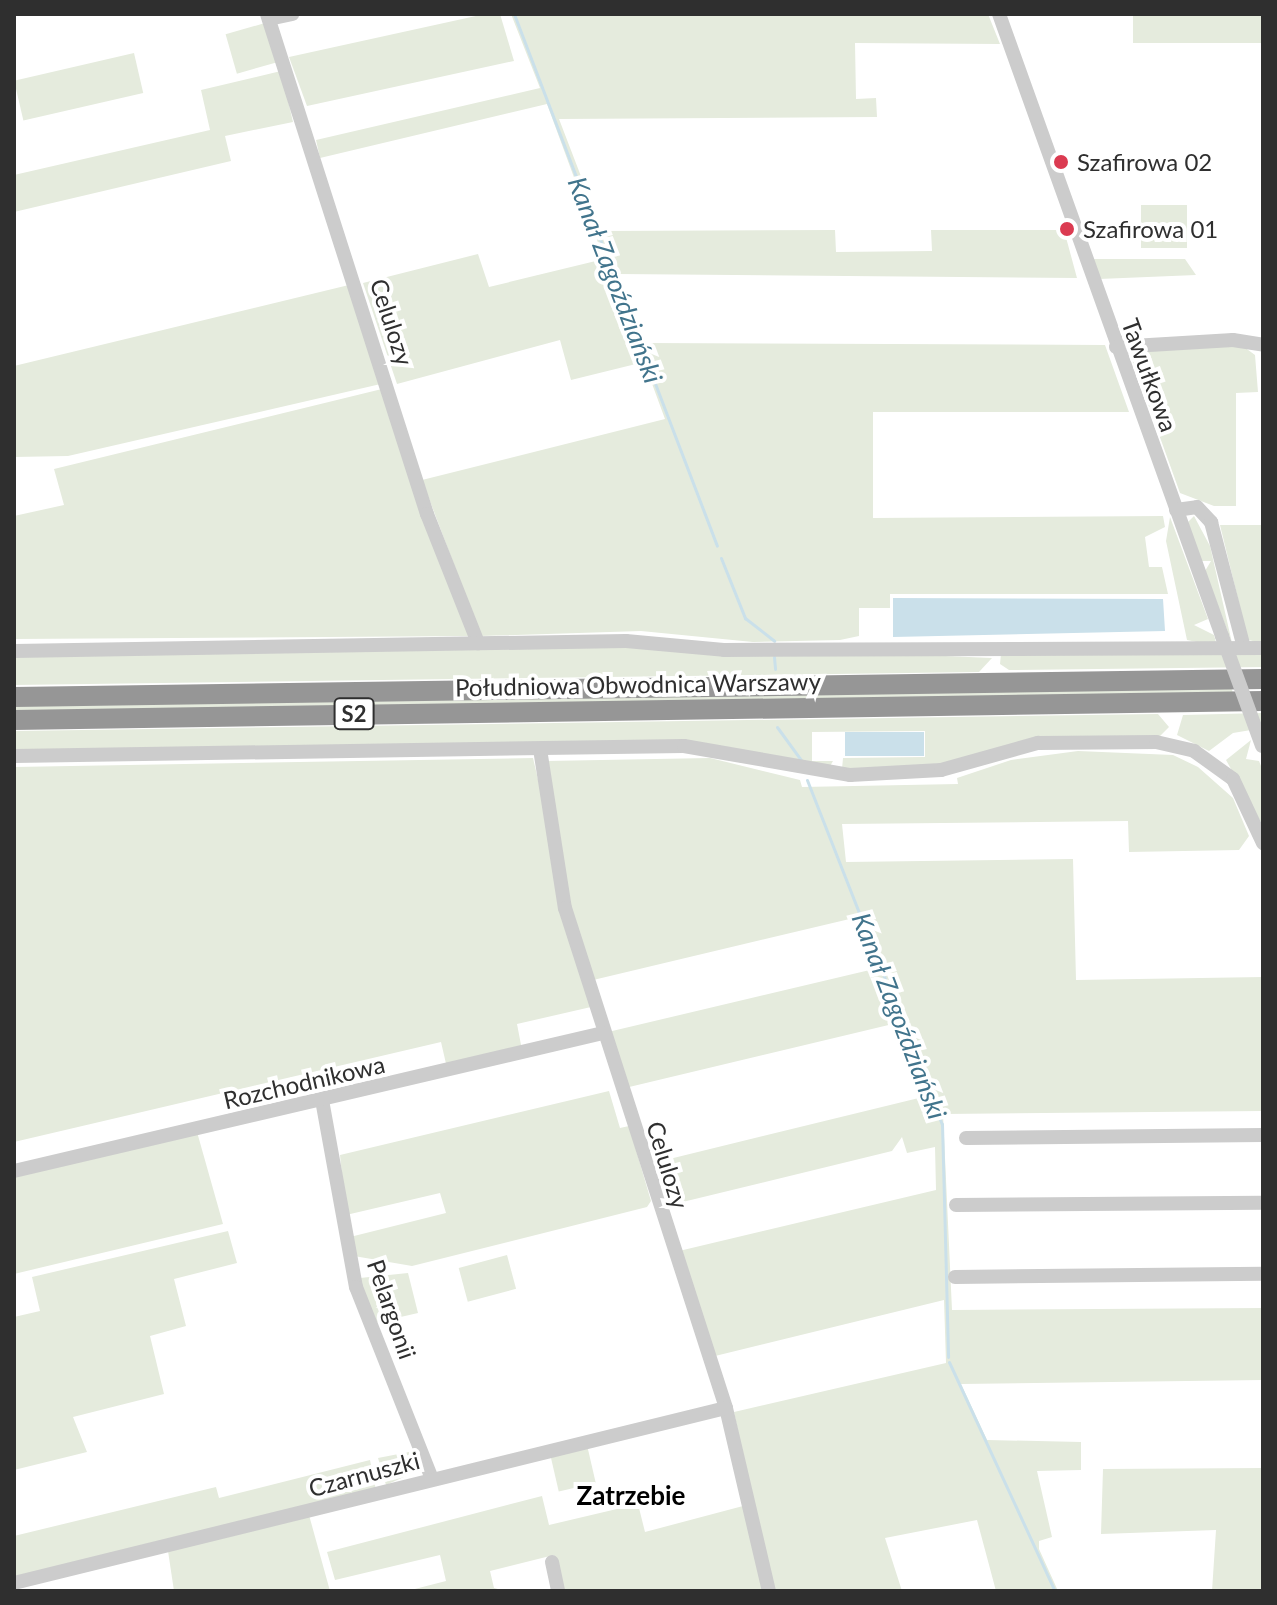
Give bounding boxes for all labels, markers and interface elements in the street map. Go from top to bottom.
place label: Szafirowa 02 [1077,148,1212,176]
marker: Szafirowa 02 [1052,153,1070,171]
water label: Kanał Zagoździański [561,172,669,388]
place label: Szafirowa 01 [1083,215,1218,243]
marker: Szafirowa 01 [1058,220,1076,238]
street label: Celulozy [364,275,420,369]
street label: Tawułkowa [1116,314,1184,436]
street label: Południowa Obwodnica Warszawy [455,666,821,702]
road number: S2 [332,696,376,732]
water label: Kanał Zagoździański [845,908,953,1124]
street label: Rozchodnikowa [220,1049,388,1115]
street label: Celulozy [641,1118,695,1212]
street label: Pelargonii [362,1255,422,1363]
street label: Czarnuszki [305,1445,423,1503]
district label: Zatrzebie [577,1480,685,1512]

